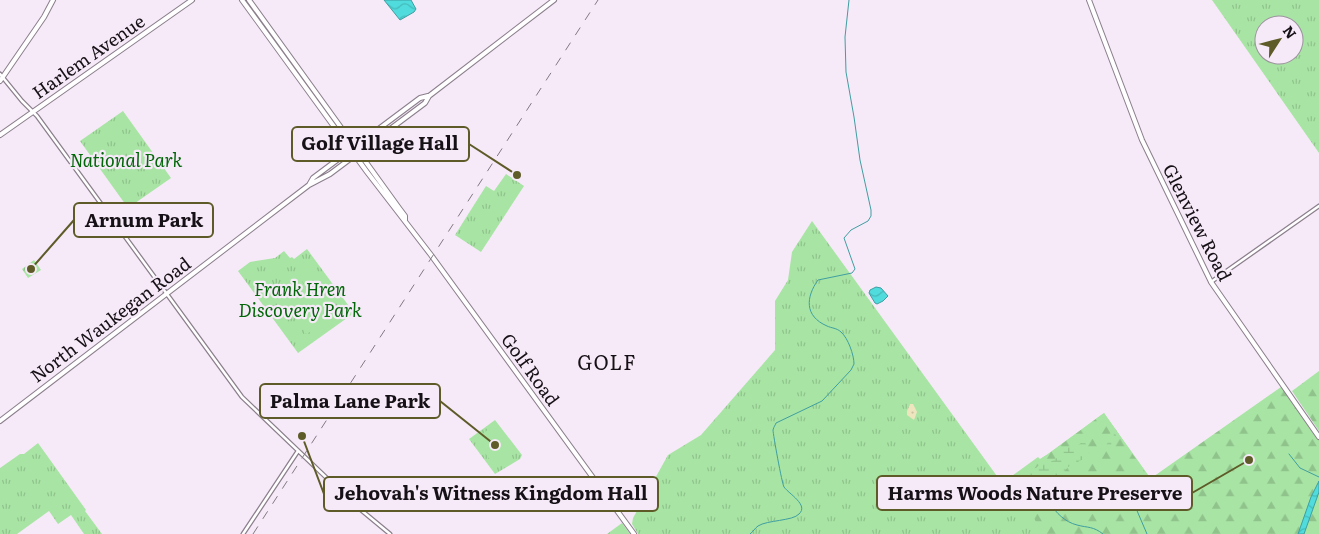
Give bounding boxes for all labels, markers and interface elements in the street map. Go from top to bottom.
street label: Harlem Avenue [26,7,150,105]
north arrow [1254,15,1304,65]
text: N [1279,21,1302,43]
callout: Golf Village Hall [292,127,469,161]
text: Golf Village Hall [301,128,459,156]
park label: National Park [70,146,182,173]
street label: Glenview Road [1157,159,1239,285]
callout: Arnum Park [74,203,213,237]
text: Arnum Park [85,205,204,233]
street label: North Waukegan Road [24,250,196,388]
park label: Frank Hren Discovery Park [238,275,362,323]
street label: Golf Road [495,327,567,411]
district label: GOLF [577,346,637,376]
callout: Palma Lane Park [260,384,440,418]
text: Palma Lane Park [270,386,430,414]
callout: Harms Woods Nature Preserve [877,476,1192,510]
callout: Jehovah's Witness Kingdom Hall [324,477,658,511]
text: Jehovah's Witness Kingdom Hall [334,478,648,506]
text: Harms Woods Nature Preserve [887,478,1183,506]

